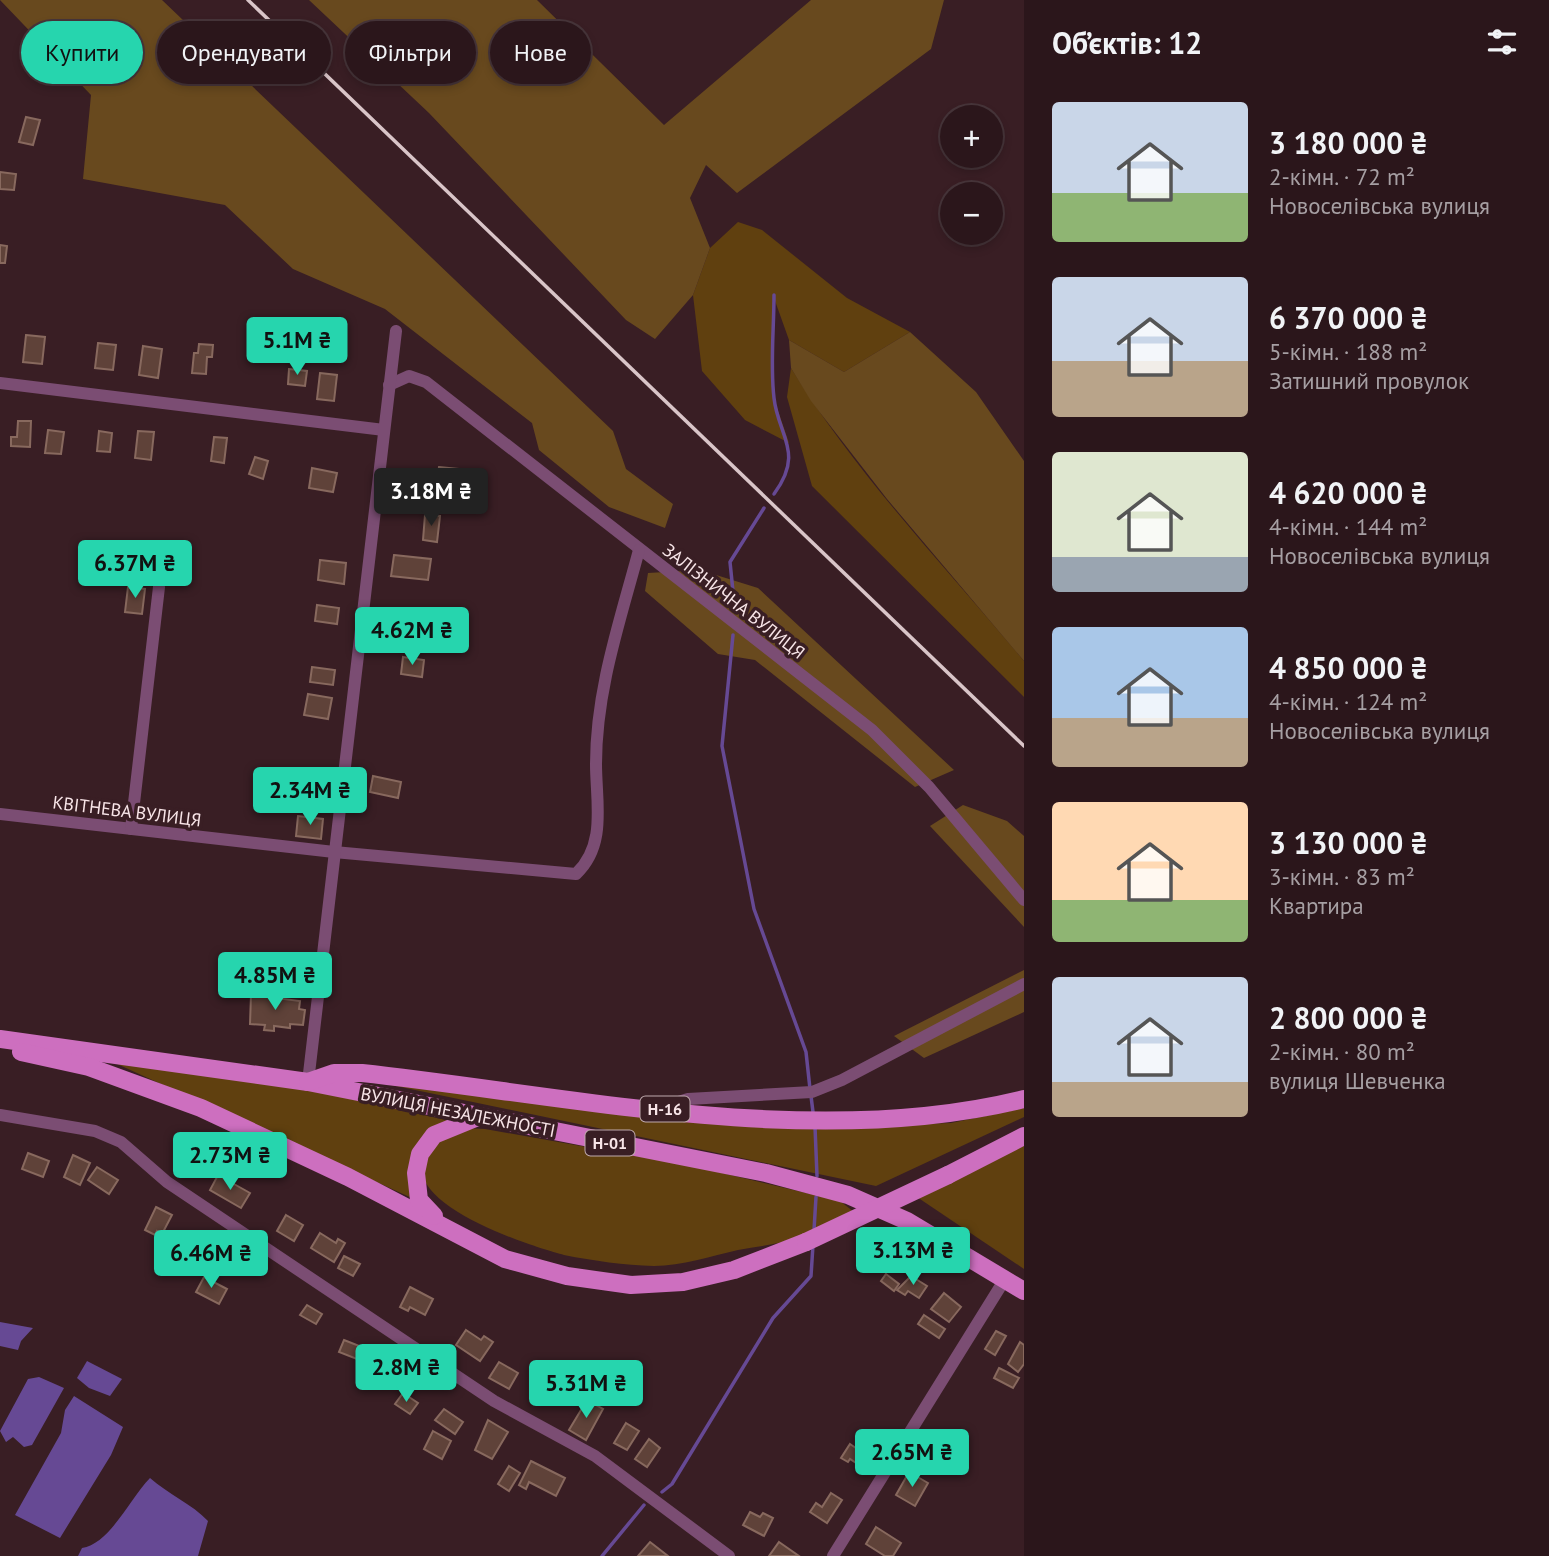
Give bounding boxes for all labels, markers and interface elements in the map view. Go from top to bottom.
chip: Купити [21,21,143,84]
chip: Орендувати [157,21,331,84]
chip: Фільтри [345,21,476,84]
chip: Нове [490,21,591,84]
text: Об’єктів: 12 [1052,23,1202,62]
icon: filters [1483,23,1521,61]
map controls [940,105,1003,245]
button: + [940,105,1003,168]
text: 3 180 000 ₴ [1269,123,1428,162]
icon: home [1108,130,1192,214]
text: 2-кімн. · 72 m² [1269,162,1415,191]
button: − [940,182,1003,245]
text: Новоселівська вулиця [1269,191,1490,220]
text: 6 370 000 ₴ [1269,298,1428,337]
icon: home [1108,305,1192,389]
pin: 5.1M ₴ [240,318,354,377]
text: 5.1M ₴ [262,325,332,354]
text: 5-кімн. · 188 m² [1269,337,1427,366]
text: Затишний провулок [1269,366,1469,395]
pin: 3.18M ₴ [366,468,496,528]
text: 4 620 000 ₴ [1269,473,1428,512]
text: 3.18M ₴ [390,476,472,505]
icon: home [1108,480,1192,564]
text: 4-кімн. · 144 m² [1269,512,1427,541]
street label: ЗАЛІЗНИЧНА ВУЛИЦЯ [658,538,810,664]
pin: 6.37M ₴ [70,540,200,600]
text: Новоселівська вулиця [1269,541,1490,570]
text: 6.37M ₴ [94,548,176,577]
pin: 4.62M ₴ [347,608,477,667]
text: 4.62M ₴ [371,615,453,644]
text: 4 850 000 ₴ [1269,648,1428,687]
icon: home [1108,655,1192,739]
text: 4-кімн. · 124 m² [1269,687,1427,716]
text: Новоселівська вулиця [1269,716,1490,745]
pin: 2.34M ₴ [245,768,375,827]
text: 2.34M ₴ [269,775,351,804]
street label: КВІТНЕВА ВУЛИЦЯ [51,790,203,832]
text: 3 130 000 ₴ [1269,823,1428,862]
icon: home [1108,830,1192,914]
text: 3-кімн. · 83 m² [1269,862,1415,891]
text: Квартира [1269,891,1364,920]
pin: 4.85M ₴ [210,953,340,1012]
text: 4.85M ₴ [234,960,316,989]
text: 2 800 000 ₴ [1269,998,1428,1037]
icon: home [1108,1005,1192,1089]
text: 2-кімн. · 80 m² [1269,1037,1415,1066]
text: вулиця Шевченка [1269,1066,1446,1095]
street label: ВУЛИЦЯ НЕЗАЛЕЖНОСТІ [359,1082,557,1142]
road number: Н-16 [640,1096,690,1121]
road number: Н-01 [586,1130,634,1156]
pin: 2.73M ₴ [165,1132,295,1192]
text: 2.73M ₴ [189,1140,271,1169]
pin: 3.13M ₴ [848,1228,978,1287]
pin: 6.46M ₴ [146,1230,276,1290]
text: 3.13M ₴ [872,1235,954,1264]
text: 6.46M ₴ [170,1238,252,1267]
pin: 2.8M ₴ [349,1344,463,1404]
text: 2.8M ₴ [371,1352,441,1381]
pin: 5.31M ₴ [521,1360,651,1420]
text: 5.31M ₴ [545,1368,627,1397]
pin: 2.65M ₴ [847,1430,977,1489]
text: 2.65M ₴ [871,1437,953,1466]

